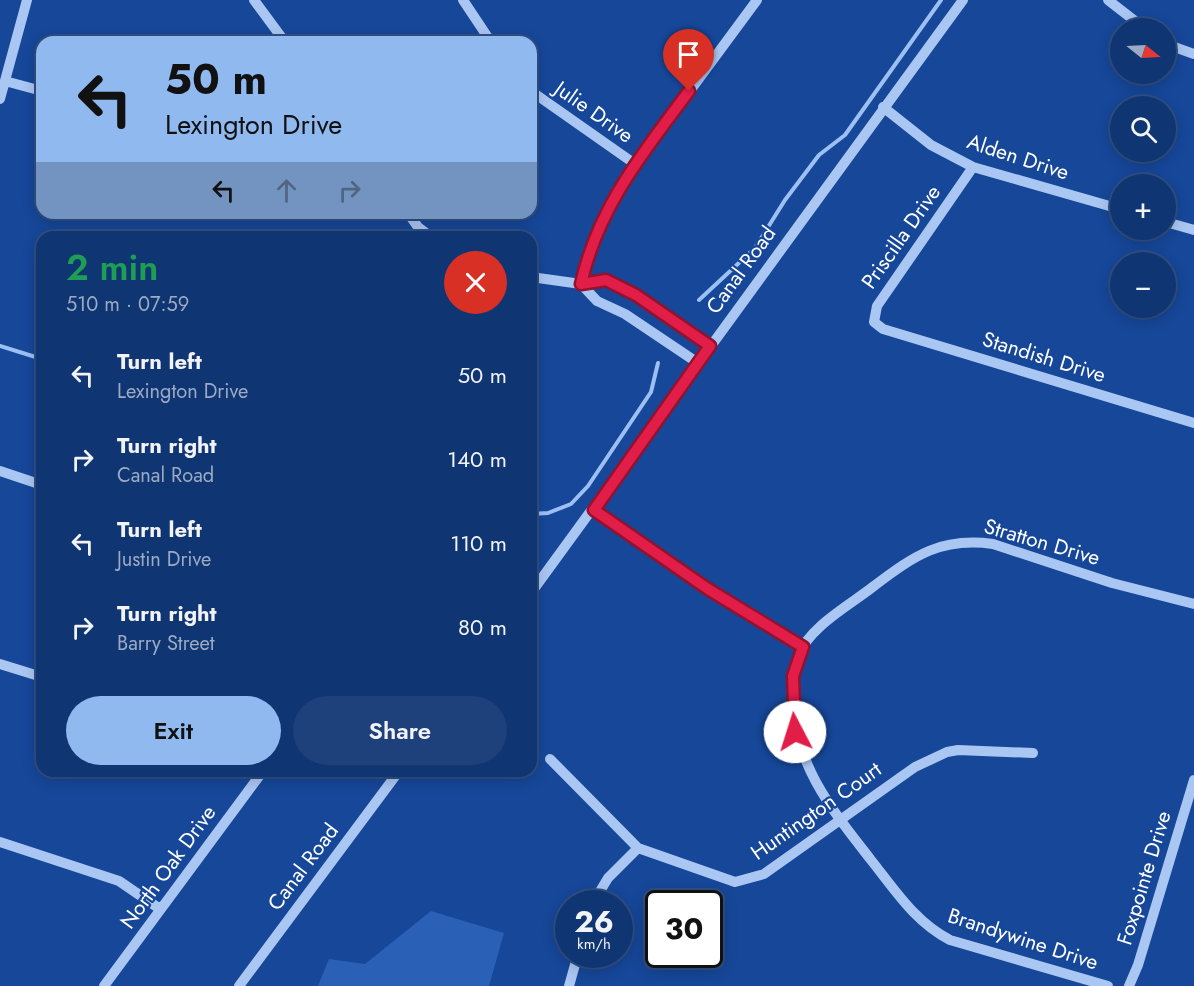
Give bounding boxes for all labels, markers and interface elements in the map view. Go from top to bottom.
north arrow [1110,18,1176,84]
map controls [1110,18,1176,318]
pin [663,29,714,91]
icon: arrive [672,38,705,71]
text: 50 m [165,49,267,110]
icon: left [66,60,144,138]
street label: Julie Drive [546,72,640,150]
button: search [1110,96,1176,162]
text: Lexington Drive [165,105,342,144]
street label: Alden Drive [963,126,1073,188]
icon: left [207,174,240,207]
icon: ahead [270,174,303,207]
icon: right [333,174,366,207]
button: + [1110,174,1176,240]
street label: Priscilla Drive [854,179,948,295]
street label: Canal Road [699,220,783,320]
text: 2 min [66,241,158,293]
button: close [444,251,507,314]
button: − [1110,252,1176,318]
text: 510 m · 07:59 [66,290,189,319]
street label: Standish Drive [979,324,1110,390]
text: Turn left [117,345,202,377]
icon: left [66,359,99,392]
text: 50 m [458,359,507,391]
text: Lexington Drive [117,377,248,406]
text: Turn right [117,429,217,461]
icon: right [66,443,99,476]
text: 140 m [447,443,507,475]
text: Canal Road [117,461,214,490]
street label: Stratton Drive [980,511,1104,573]
text: Turn left [117,513,202,545]
icon: left [66,527,99,560]
text: 110 m [450,527,507,559]
text: Justin Drive [117,545,211,574]
text: Turn right [117,597,217,629]
icon: right [66,611,99,644]
text: 80 m [458,611,507,643]
text: Barry Street [117,629,215,658]
button: Exit [66,696,281,765]
button: Share [293,696,507,765]
position arrow [763,700,827,764]
street label: Huntington Court [745,755,887,867]
street label: North Oak Drive [113,799,223,935]
street label: Foxpointe Drive [1109,807,1179,949]
street label: Canal Road [260,817,346,917]
speed limit sign: 30 [645,890,723,968]
text: 26 [574,900,614,943]
street label: Brandywine Drive [944,901,1102,977]
text: km/h [577,933,611,955]

